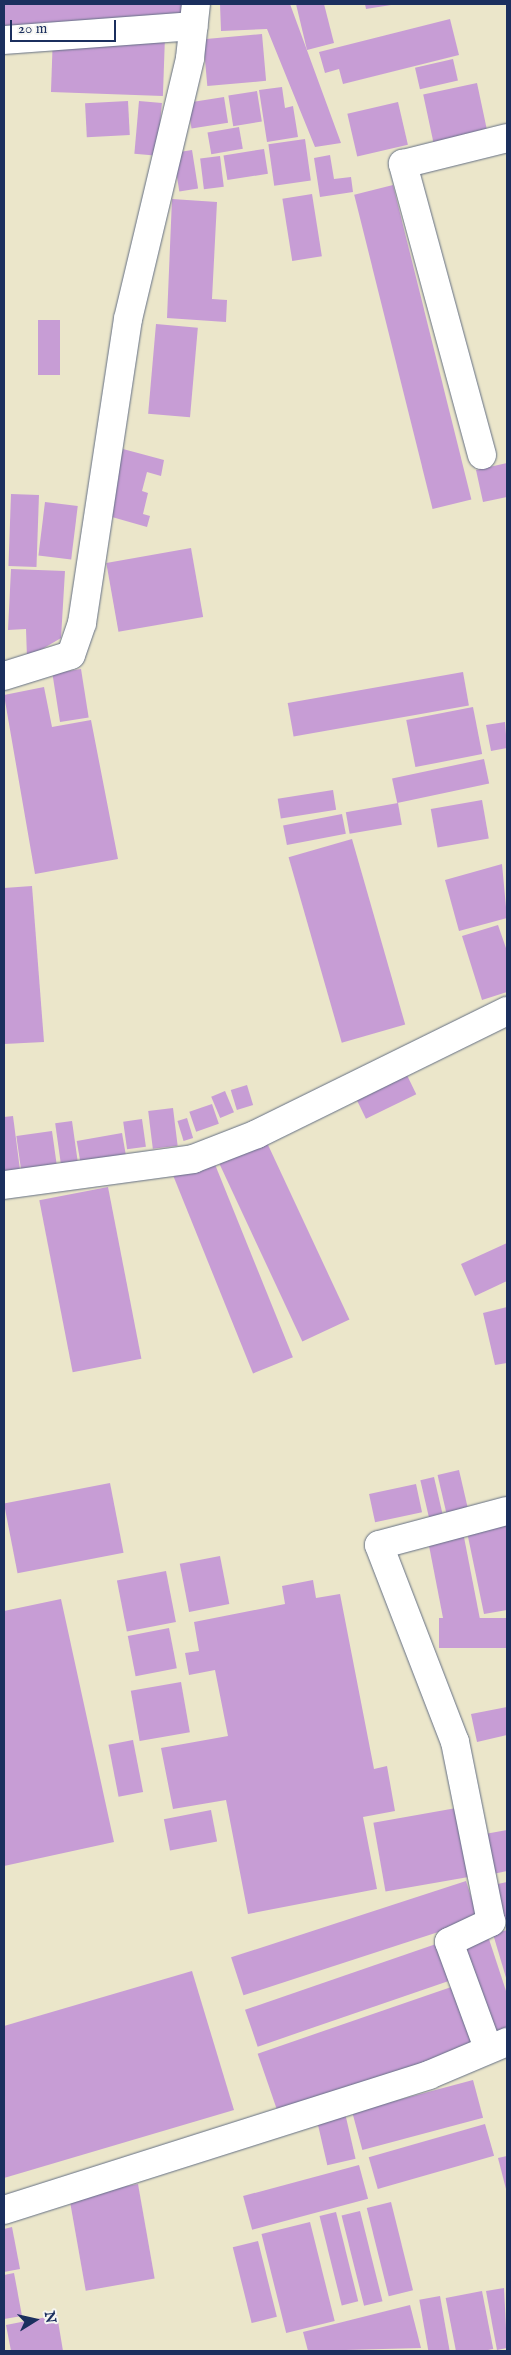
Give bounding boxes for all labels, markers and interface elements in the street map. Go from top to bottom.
scale bar [12,10,119,42]
text: 20 m [18,19,47,38]
north arrow [10,2295,60,2345]
text: N [40,2310,60,2325]

